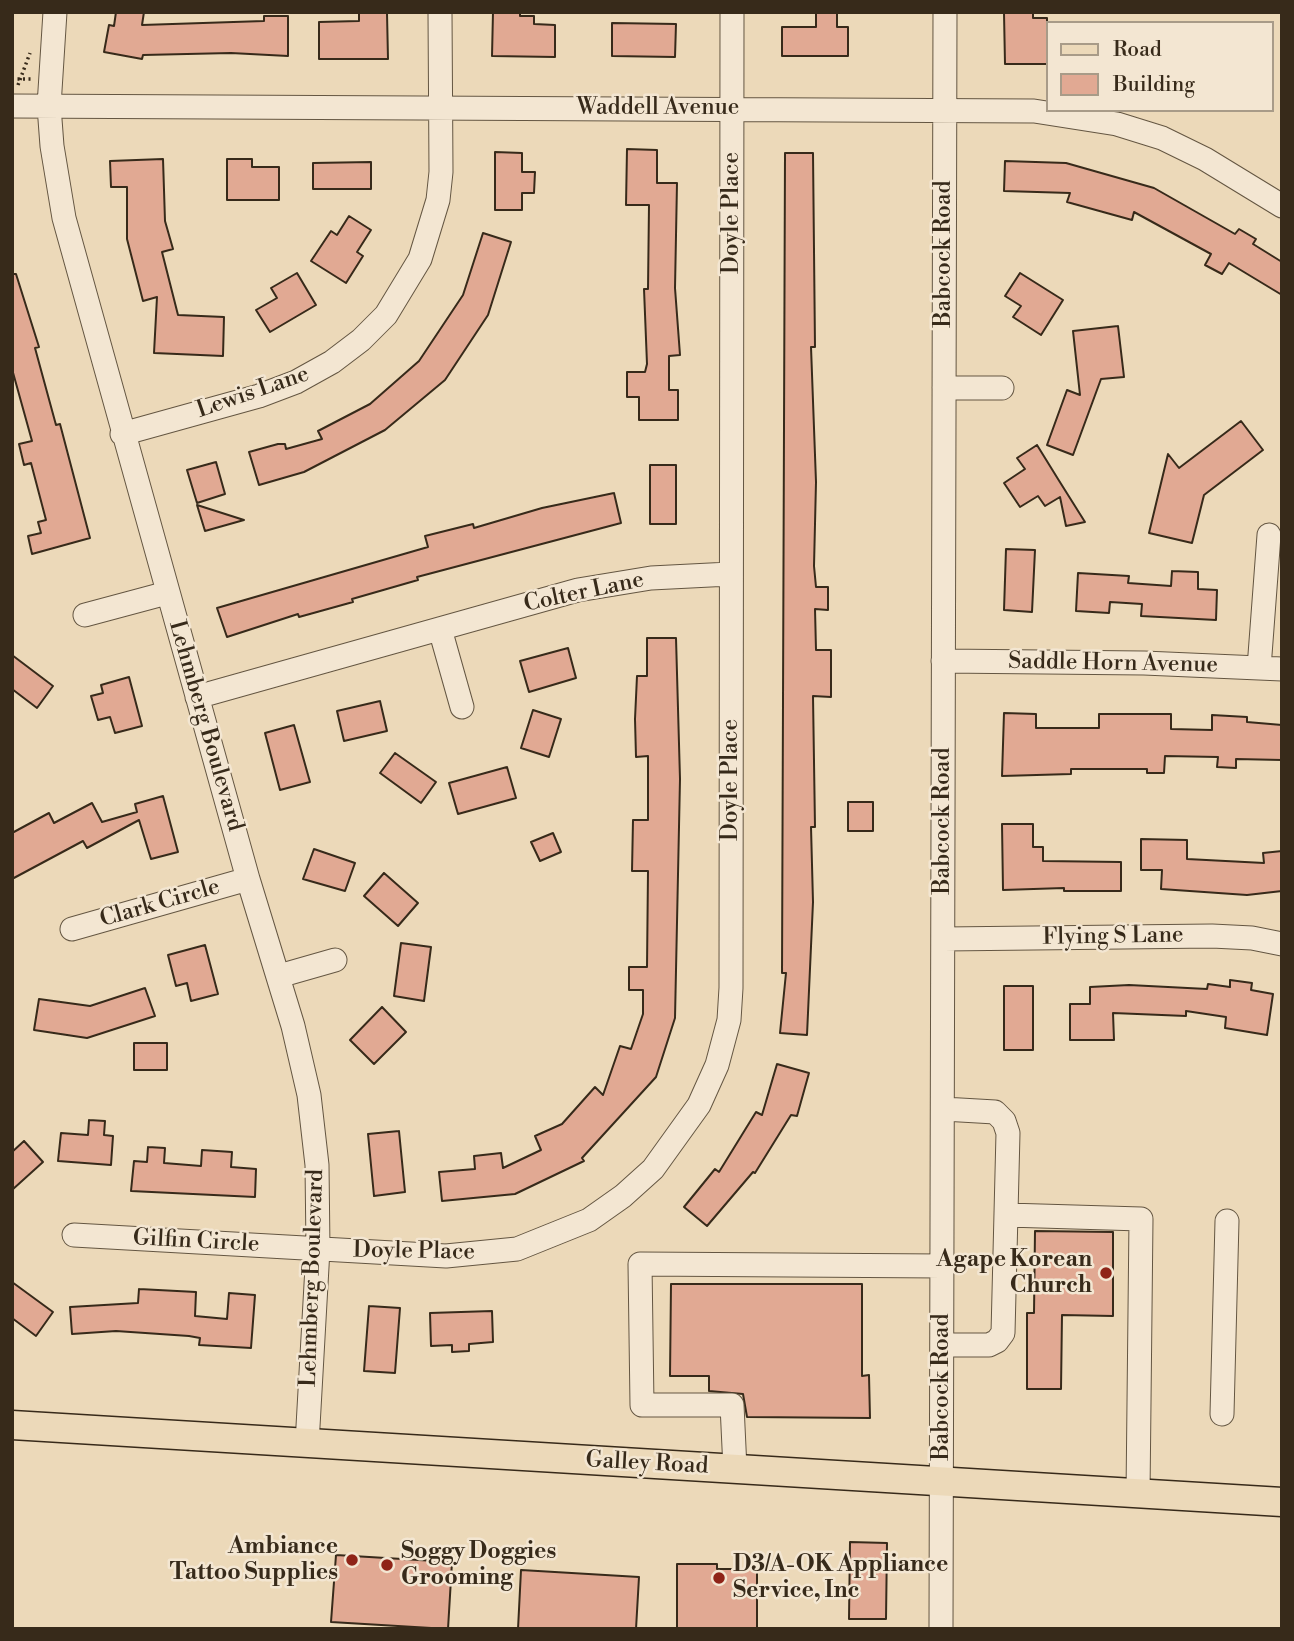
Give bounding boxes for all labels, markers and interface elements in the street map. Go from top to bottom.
legend [1046,21,1273,112]
text: Road [1113,37,1162,63]
text: Building [1113,72,1195,98]
street label: Waddell Avenue [577,94,739,122]
street label: Doyle Place [718,152,746,274]
street label: Babcock Road [930,180,958,328]
street label: Lewis Lane [193,361,313,425]
street label: Colter Lane [521,567,647,619]
street label: Lehmberg Boulevard [162,617,248,835]
street label: Saddle Horn Avenue [1008,648,1218,680]
street label: Doyle Place [717,719,745,841]
street label: Babcock Road [929,747,957,895]
street label: Clark Circle [97,874,223,934]
street label: Flying S Lane [1042,922,1184,952]
street label: Lehmberg Boulevard [295,1168,331,1388]
street label: Gilfin Circle [132,1225,260,1259]
street label: Doyle Place [353,1237,475,1267]
place label: Agape Korean Church [936,1246,1092,1300]
marker: Agape Korean Church [1098,1265,1114,1281]
street label: Babcock Road [928,1313,956,1461]
street label: Galley Road [585,1447,709,1481]
place label: Ambiance Tattoo Supplies [170,1533,338,1587]
place label: Soggy Doggies Grooming [401,1538,556,1592]
place label: D3/A-OK Appliance Service, Inc [733,1551,948,1605]
marker: Ambiance Tattoo Supplies [344,1552,360,1568]
marker: Soggy Doggies Grooming [379,1557,395,1573]
marker: D3/A-OK Appliance Service, Inc [711,1570,727,1586]

